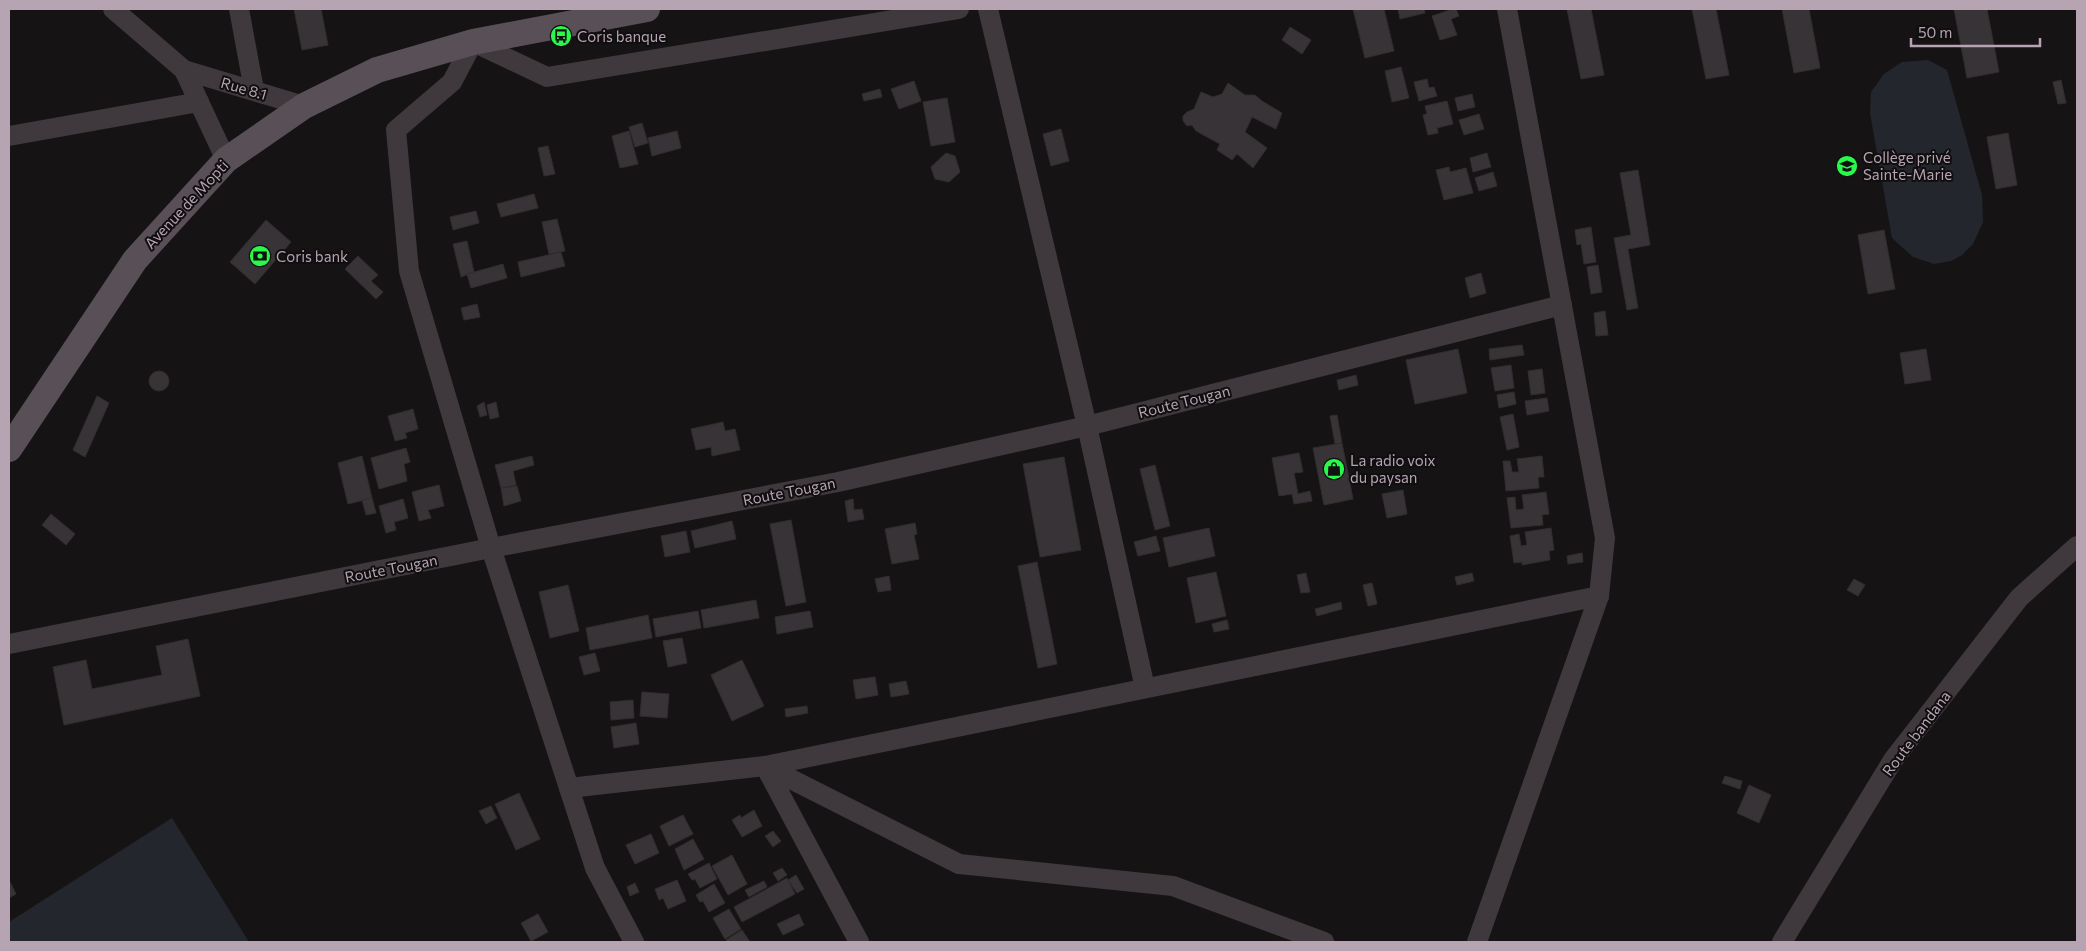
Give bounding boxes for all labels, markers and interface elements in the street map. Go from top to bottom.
scale bar [1911,15,2040,47]
text: 50 m [1918,23,1952,41]
bus stop icon: Coris banque [549,24,573,48]
place label: Coris banque [577,27,666,45]
street label: Rue 8.1 [219,73,269,103]
place label: Collège privé Sainte-Marie [1863,148,1952,183]
school or university icon: Collège privé Sainte-Marie [1835,154,1859,178]
street label: Avenue de Mopti [140,156,232,252]
bank icon: Coris bank [248,244,272,268]
place label: Coris bank [276,247,348,265]
street label: Route Tougan [1136,381,1232,421]
place label: La radio voix du paysan [1350,451,1436,486]
shop icon: La radio voix du paysan [1322,457,1346,481]
street label: Route Tougan [741,473,837,509]
street label: Route Tougan [343,550,439,586]
street label: Route bandana [1878,687,1954,779]

